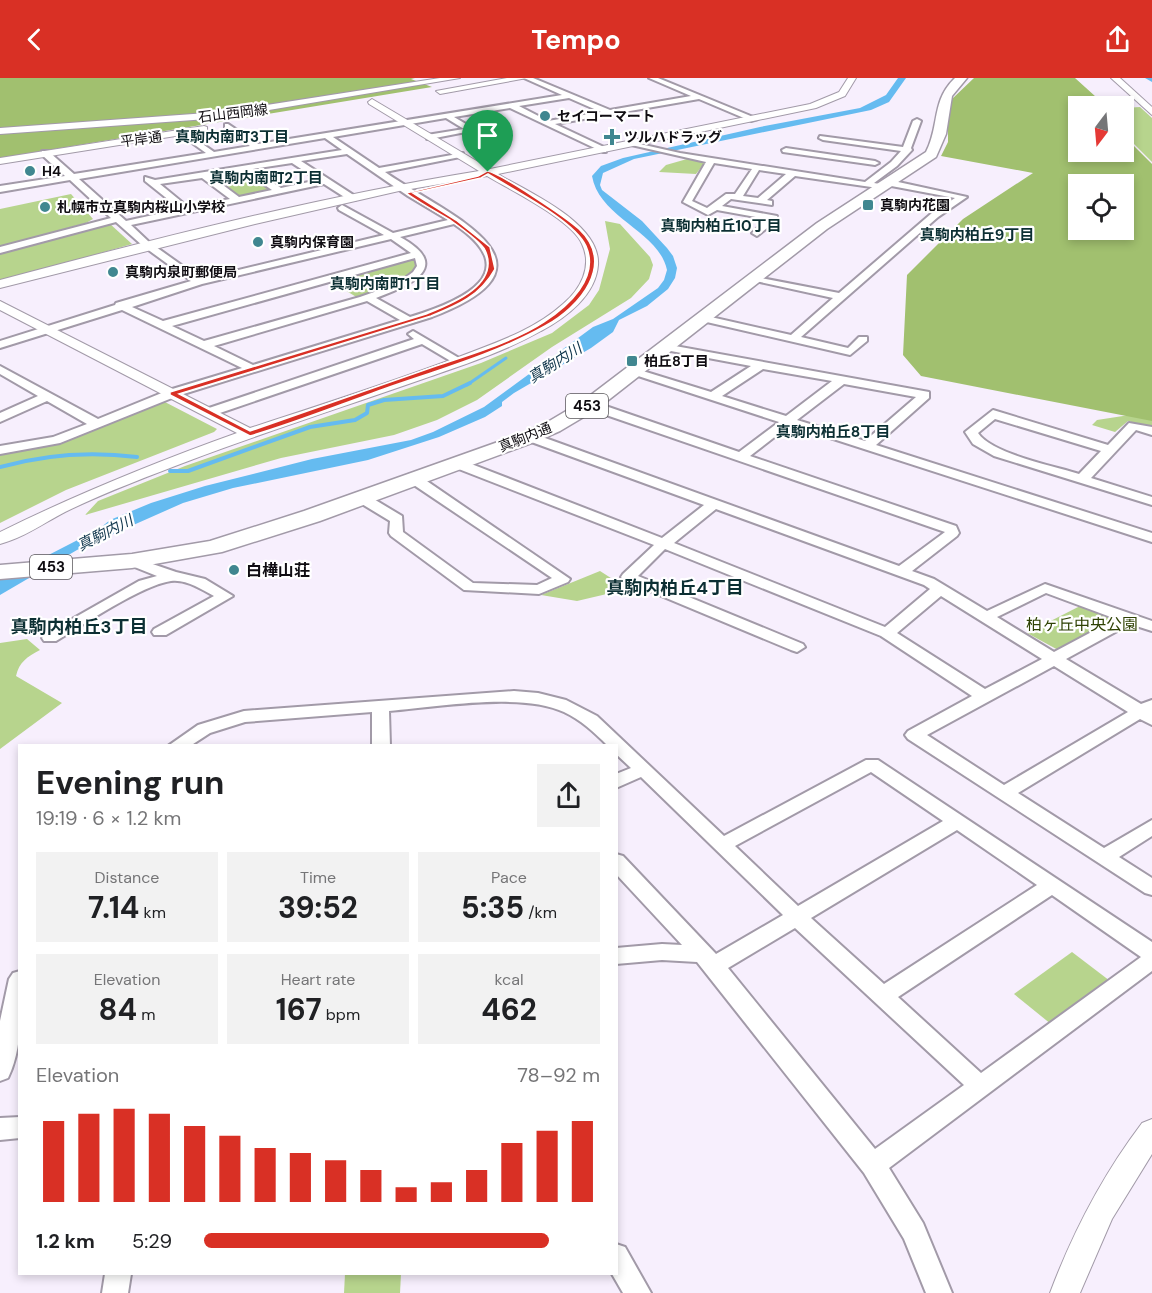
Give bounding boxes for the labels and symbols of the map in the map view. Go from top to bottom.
north arrow [1068,96,1134,162]
street label: 石山西岡線 [197,100,269,126]
place label: セイコーマート [557,107,655,125]
marker: セイコーマート [538,109,552,123]
pin [462,110,513,172]
street label: 平岸通 [119,127,163,151]
district label: 真駒内南町3丁目 [175,127,289,147]
place label: ツルハドラッグ [624,128,722,146]
marker: ツルハドラッグ [605,130,619,144]
place label: H4 [42,162,61,180]
marker: H4 [23,164,37,178]
district label: 真駒内南町2丁目 [209,168,323,188]
place label: 真駒内花園 [880,196,950,214]
place label: 札幌市立真駒内桜山小学校 [57,198,225,216]
marker: 真駒内花園 [861,198,875,212]
marker: 札幌市立真駒内桜山小学校 [38,200,52,214]
district label: 真駒内柏丘10丁目 [660,216,782,236]
district label: 真駒内柏丘9丁目 [920,225,1034,245]
place label: 真駒内保育園 [270,233,354,251]
marker: 真駒内保育園 [251,235,265,249]
place label: 真駒内泉町郵便局 [125,263,237,281]
marker: 真駒内泉町郵便局 [106,265,120,279]
district label: 真駒内南町1丁目 [330,274,440,294]
water label: 真駒内川 [524,338,587,387]
place label: 柏丘8丁目 [644,352,709,370]
marker: 柏丘8丁目 [625,354,639,368]
road number: 453 [566,394,608,418]
street label: 真駒内通 [496,418,554,456]
district label: 真駒内柏丘8丁目 [776,422,890,442]
water label: 真駒内川 [74,510,138,556]
road number: 453 [30,555,72,579]
place label: 白樺山荘 [246,560,310,581]
marker: 白樺山荘 [227,563,241,577]
district label: 真駒内柏丘4丁目 [606,576,744,600]
park label: 柏ヶ丘中央公園 [1026,614,1138,635]
district label: 真駒内柏丘3丁目 [11,615,147,639]

